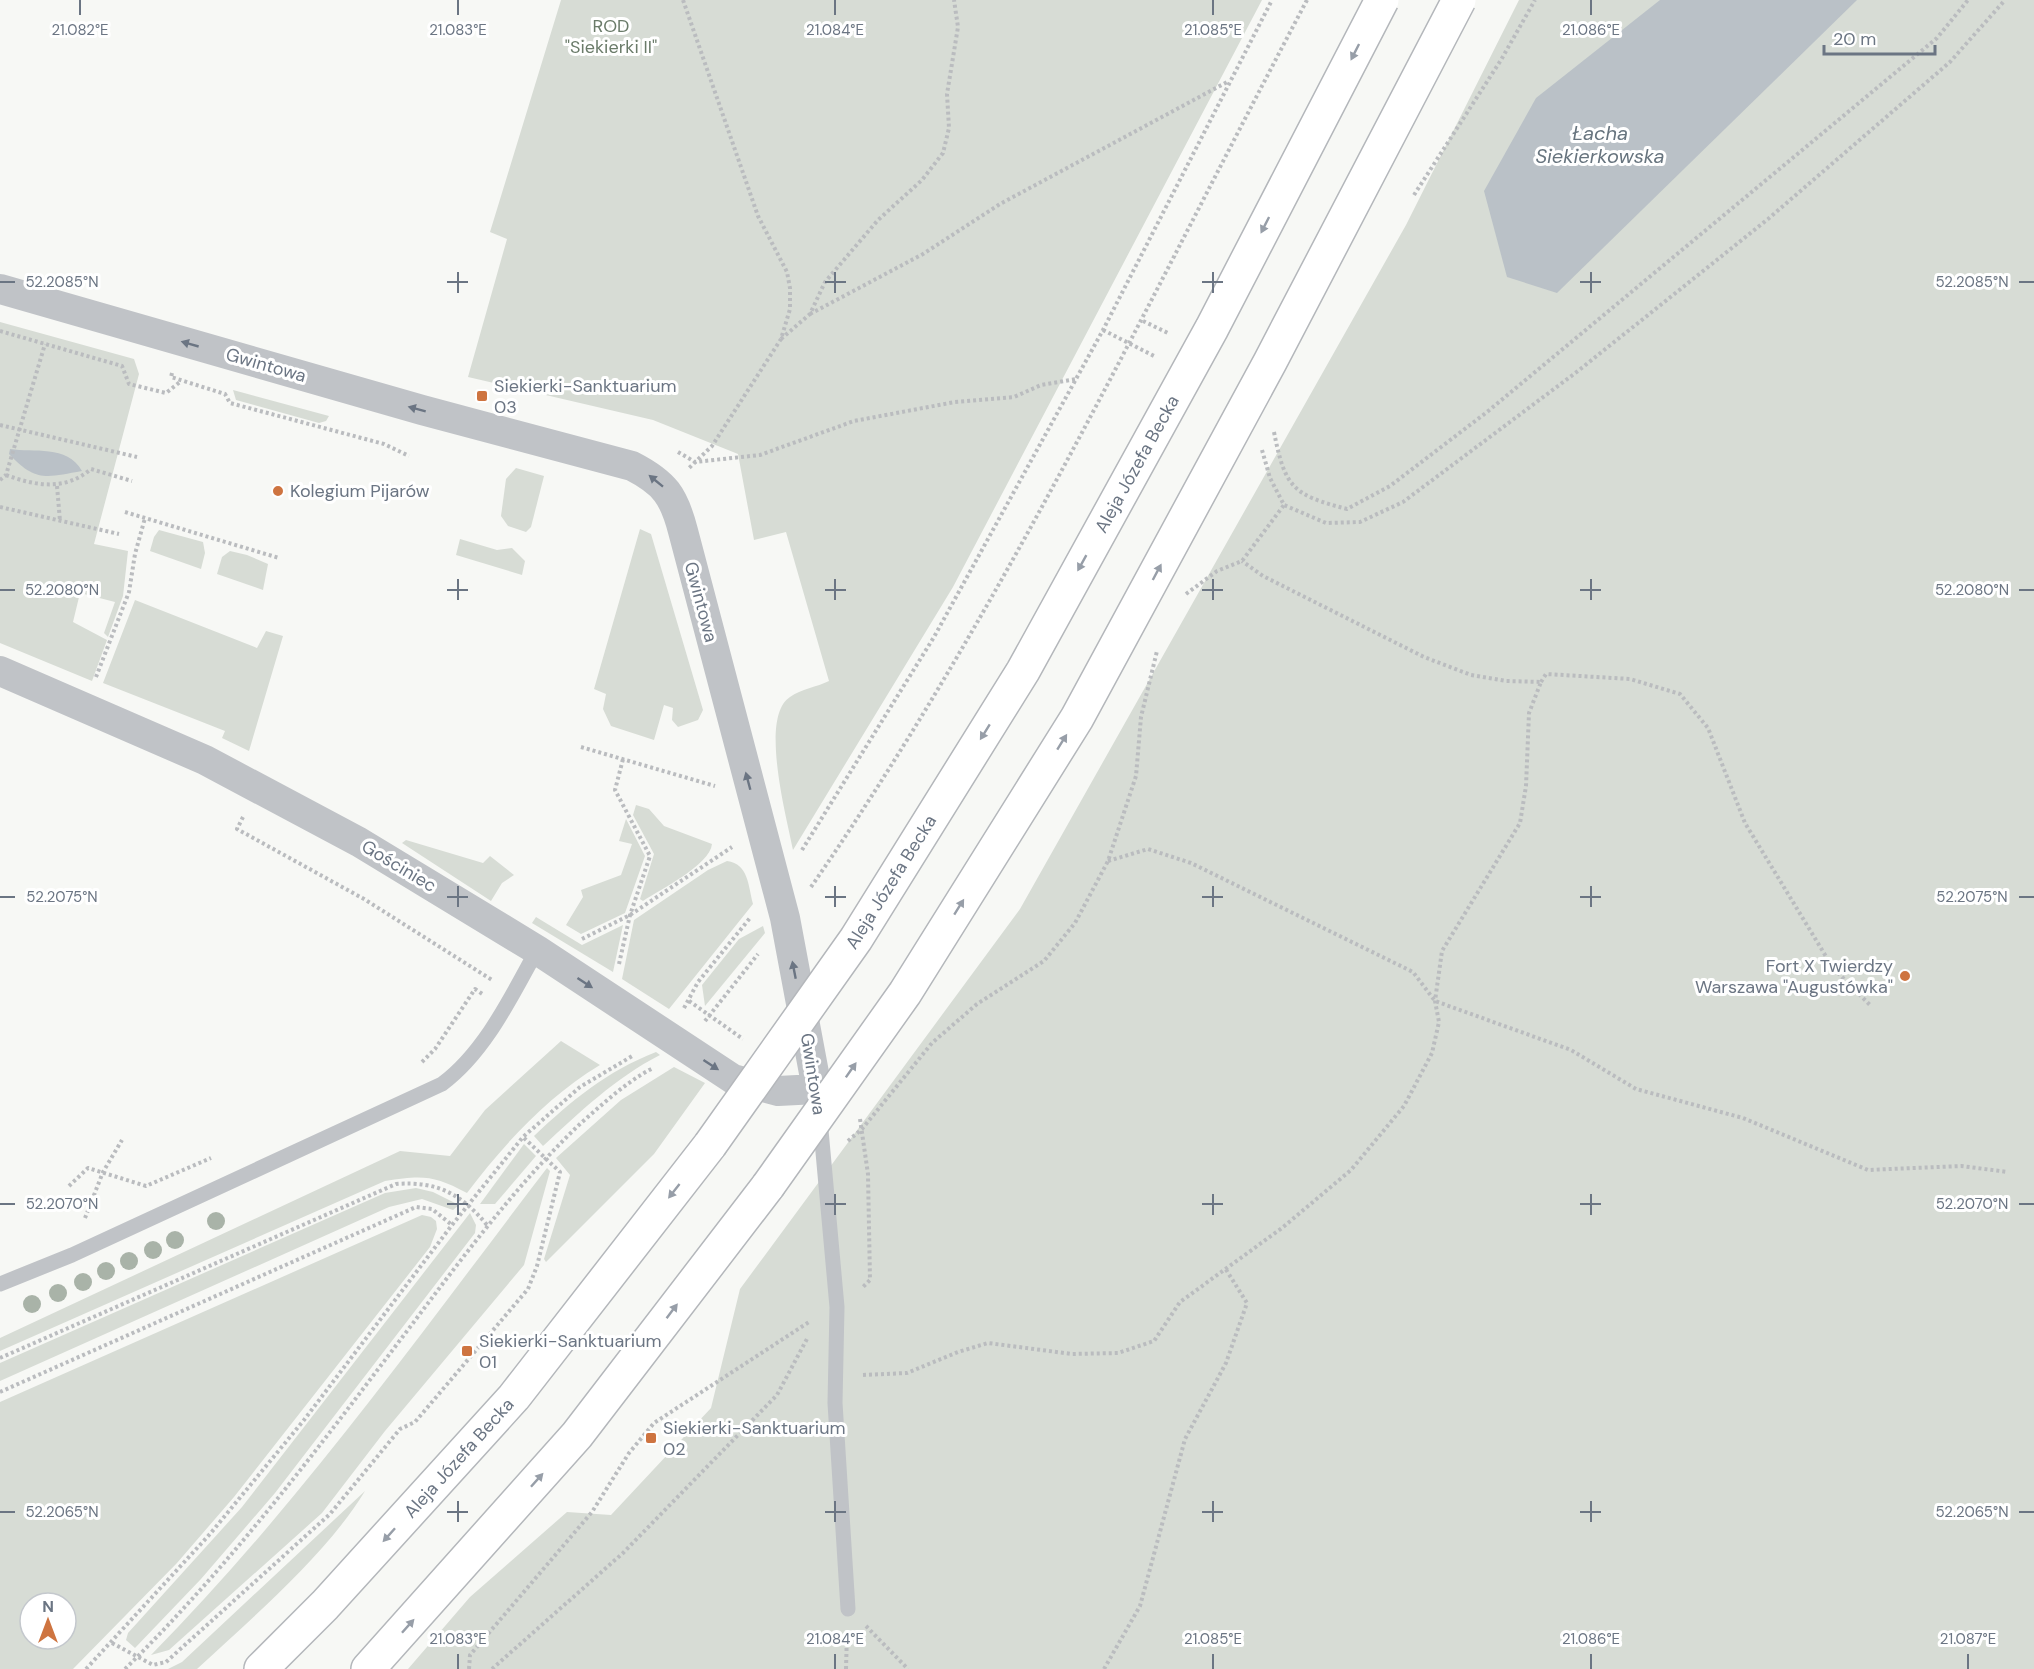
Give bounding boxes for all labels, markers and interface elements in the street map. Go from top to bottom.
park label: ROD "Siekierki II" [565,14,657,59]
scale bar [1824,18,1935,56]
text: 21.082°E [51,20,109,40]
text: 21.083°E [429,20,487,40]
text: 21.084°E [806,20,864,40]
text: 21.085°E [1184,20,1242,40]
text: 21.086°E [1562,20,1620,40]
text: 20 m [1833,27,1876,51]
one-way arrow [1350,44,1360,61]
water label: Łacha Siekierkowska [1535,120,1665,169]
one-way arrow [1260,217,1270,234]
text: 52.2085°N [25,272,99,292]
text: 52.2085°N [1935,272,2009,292]
one-way arrow [180,338,199,348]
street label: Gwintowa [223,342,309,388]
place label: Siekierki-Sanktuarium 03 [494,374,677,419]
marker: Siekierki-Sanktuarium 03 [475,389,489,403]
street label: Aleja Józefa Becka [1089,391,1185,537]
one-way arrow [408,403,427,413]
one-way arrow [648,474,664,487]
place label: Kolegium Pijarów [290,479,430,503]
marker: Kolegium Pijarów [271,484,285,498]
one-way arrow [1077,554,1087,571]
street label: Gwintowa [679,559,723,645]
one-way arrow [1152,563,1162,580]
text: 52.2080°N [25,580,99,600]
text: 52.2080°N [1935,580,2009,600]
one-way arrow [979,723,990,740]
one-way arrow [1057,734,1068,750]
one-way arrow [742,771,752,790]
street label: Aleja Józefa Becka [840,810,942,954]
street label: Gościniec [357,834,441,898]
text: 52.2075°N [26,887,98,907]
text: 52.2075°N [1936,887,2008,907]
one-way arrow [953,899,964,916]
place label: Fort X Twierdzy Warszawa "Augustówka" [1695,954,1893,999]
one-way arrow [789,960,798,979]
marker: Fort X Twierdzy Warszawa "Augustówka" [1898,969,1912,983]
one-way arrow [577,977,594,988]
street label: Gwintowa [795,1031,831,1117]
one-way arrow [702,1059,719,1070]
one-way arrow [844,1062,856,1077]
one-way arrow [668,1183,680,1199]
text: 52.2070°N [26,1194,98,1214]
text: 52.2070°N [1936,1194,2008,1214]
one-way arrow [665,1304,677,1319]
place label: Siekierki-Sanktuarium 01 [479,1329,662,1374]
marker: Siekierki-Sanktuarium 01 [460,1344,474,1358]
street label: Aleja Józefa Becka [399,1393,519,1523]
place label: Siekierki-Sanktuarium 02 [663,1416,846,1461]
marker: Siekierki-Sanktuarium 02 [644,1431,658,1445]
one-way arrow [530,1473,543,1488]
text: 52.2065°N [25,1502,99,1522]
text: 52.2065°N [1935,1502,2009,1522]
one-way arrow [383,1527,396,1542]
north arrow [18,1591,78,1651]
text: N [42,1596,54,1617]
one-way arrow [400,1619,414,1633]
text: 21.083°E [429,1629,487,1649]
text: 21.084°E [806,1629,864,1649]
text: 21.085°E [1184,1629,1242,1649]
text: 21.086°E [1562,1629,1620,1649]
text: 21.087°E [1940,1629,1996,1649]

